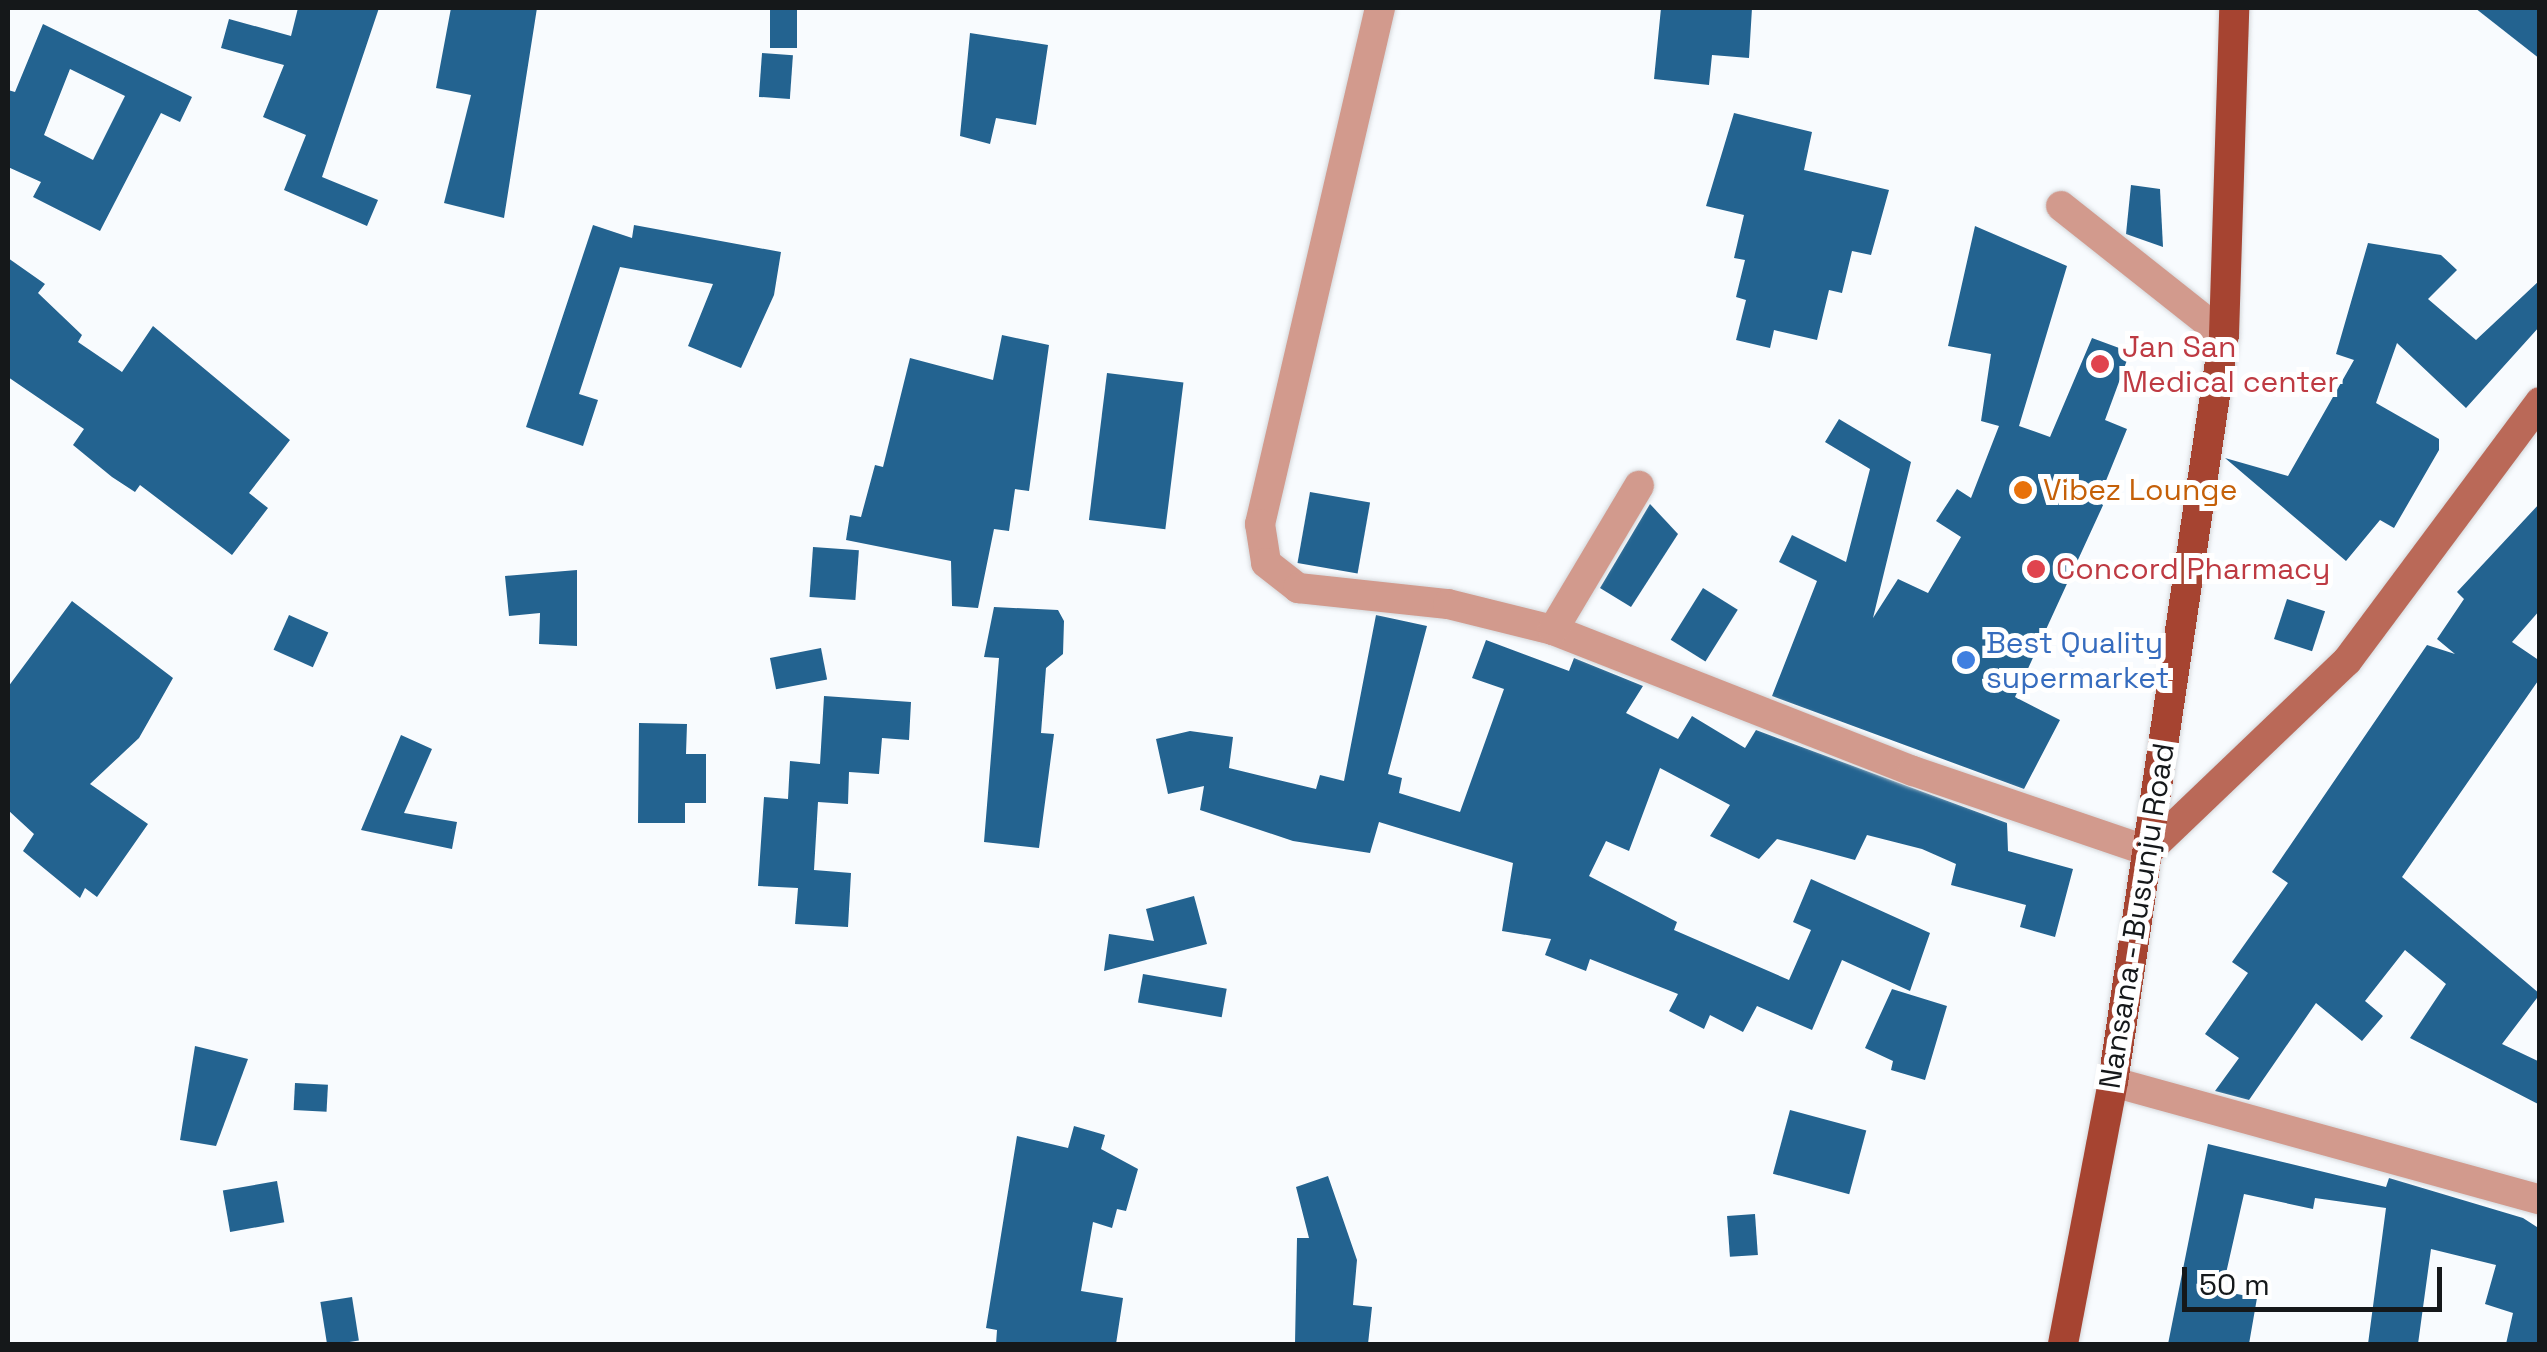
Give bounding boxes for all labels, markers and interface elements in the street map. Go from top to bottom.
place label: Jan San Medical center [2122,329,2339,400]
marker: Jan San Medical center [2087,351,2113,377]
place label: Vibez Lounge [2043,472,2237,508]
marker: Vibez Lounge [2012,479,2034,501]
place label: Concord Pharmacy [2056,551,2330,587]
marker: Concord Pharmacy [2025,558,2047,580]
place label: Best Quality supermarket [1986,625,2169,696]
marker: Best Quality supermarket [1955,649,1977,671]
street label: Nansana - Busunju Road [2092,740,2182,1092]
scale bar [2187,1247,2447,1309]
text: 50 m [2199,1265,2270,1304]

